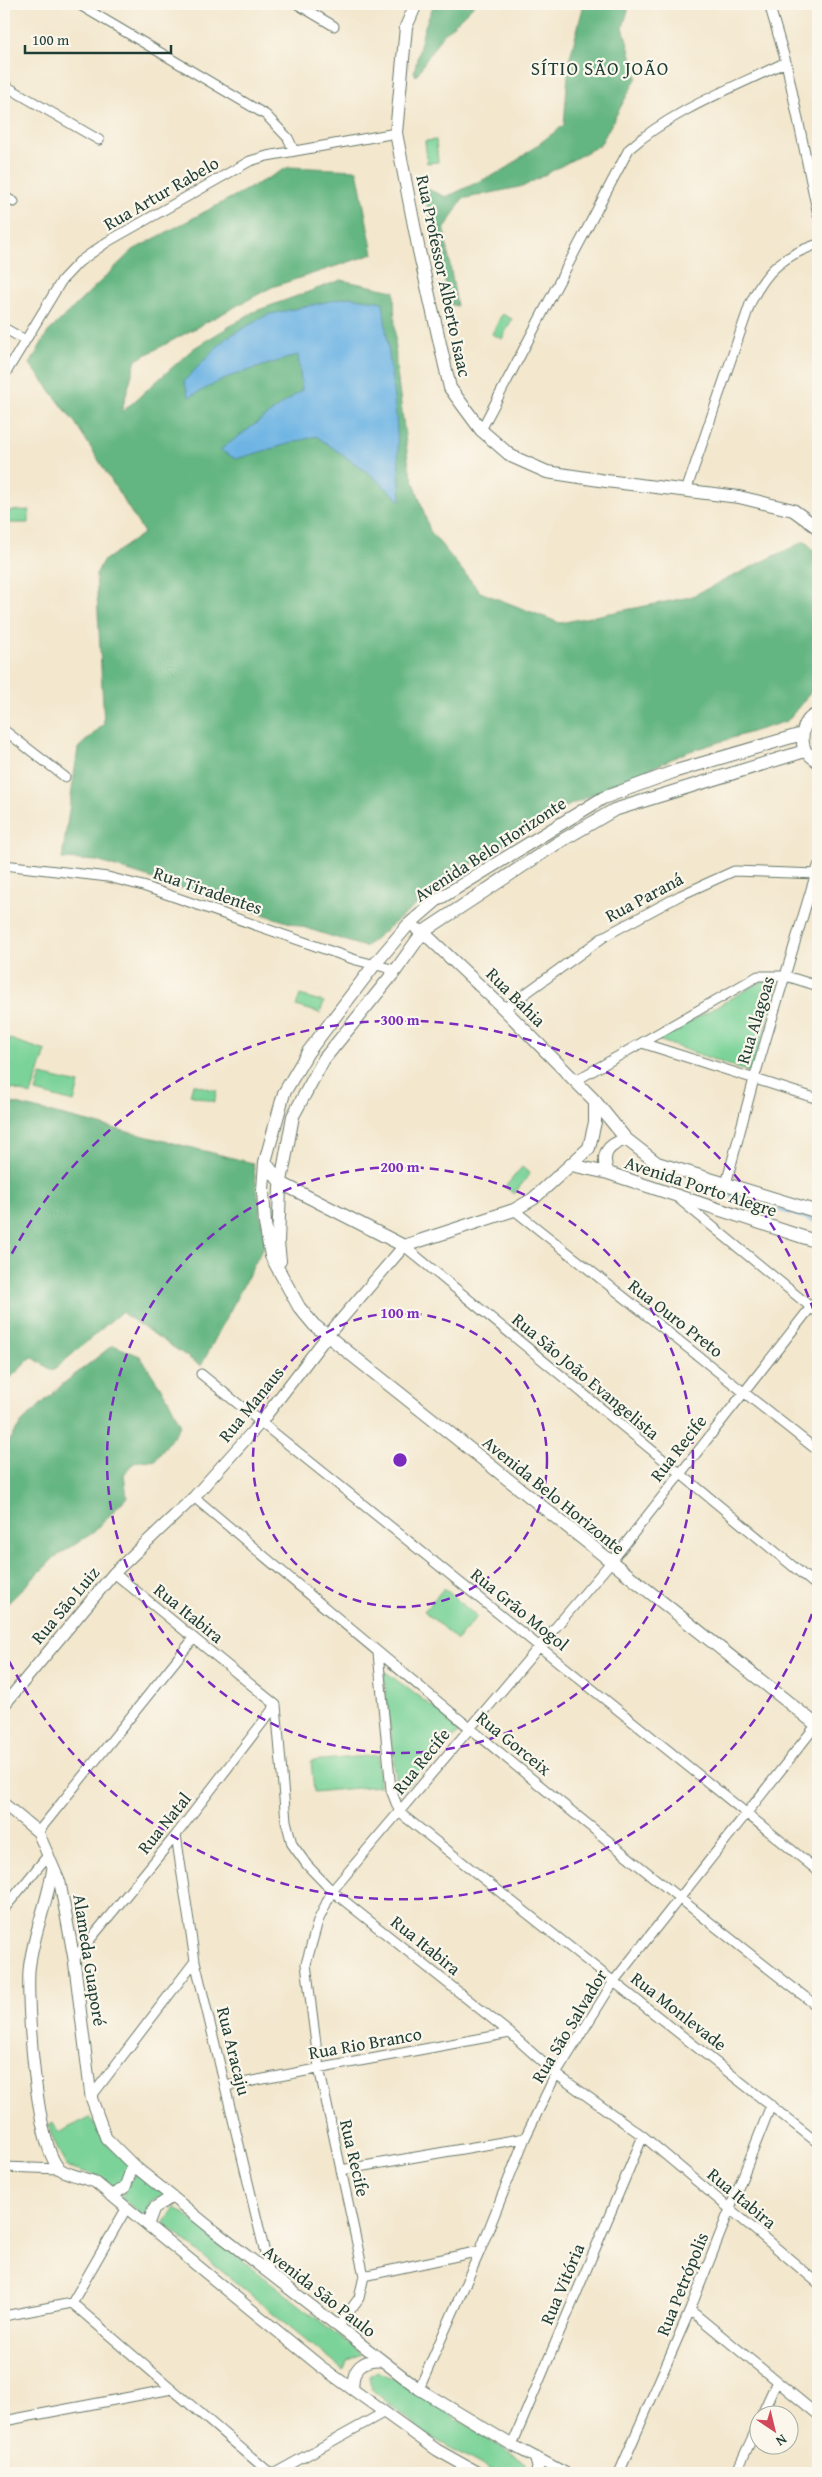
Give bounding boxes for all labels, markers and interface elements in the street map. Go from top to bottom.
scale bar [25,22,171,54]
text: 100 m [32,29,70,50]
district label: SÍTIO SÃO JOÃO [531,54,669,82]
street label: Rua Artur Rabelo [98,149,224,237]
street label: Rua Professor Alberto Isaac [409,172,479,380]
street label: Avenida Belo Horizonte [409,790,571,908]
street label: Rua Tiradentes [150,859,266,921]
street label: Rua Paraná [600,865,688,929]
street label: Rua Bahia [480,961,552,1033]
street label: Rua Alagoas [729,973,781,1067]
text: 300 m [380,1009,420,1030]
street label: Avenida Porto Alegre [621,1149,781,1223]
text: 200 m [380,1156,420,1177]
street label: Rua Ouro Preto [623,1272,729,1364]
text: 100 m [380,1302,420,1323]
street label: Rua São João Evangelista [506,1306,666,1446]
street label: Rua Manaus [212,1360,290,1448]
street label: Rua Recife [643,1409,713,1487]
street label: Avenida Belo Horizonte [477,1429,631,1561]
centre of rings [391,1451,409,1469]
street label: Rua São Luiz [24,1560,106,1650]
street label: Rua Grão Mogol [465,1561,575,1657]
street label: Rua Itabira [148,1576,230,1650]
street label: Rua Gorceix [470,1704,558,1782]
street label: Rua Recife [386,1722,456,1800]
street label: Rua Natal [131,1786,197,1860]
street label: Alameda Guaporé [66,1892,114,2028]
street label: Rua Itabira [385,1908,467,1982]
street label: Rua São Salvador [524,1963,614,2088]
street label: Rua Monlevade [625,1965,733,2057]
street label: Rua Aracaju [210,2004,258,2098]
street label: Rua Rio Branco [306,2020,424,2066]
street label: Rua Recife [333,2117,377,2199]
street label: Rua Itabira [701,2161,783,2235]
street label: Rua Petrópolis [649,2228,715,2340]
street label: Avenida São Paulo [258,2238,382,2344]
street label: Rua Vitória [533,2239,591,2329]
north arrow [750,2404,800,2454]
text: N [771,2430,791,2452]

